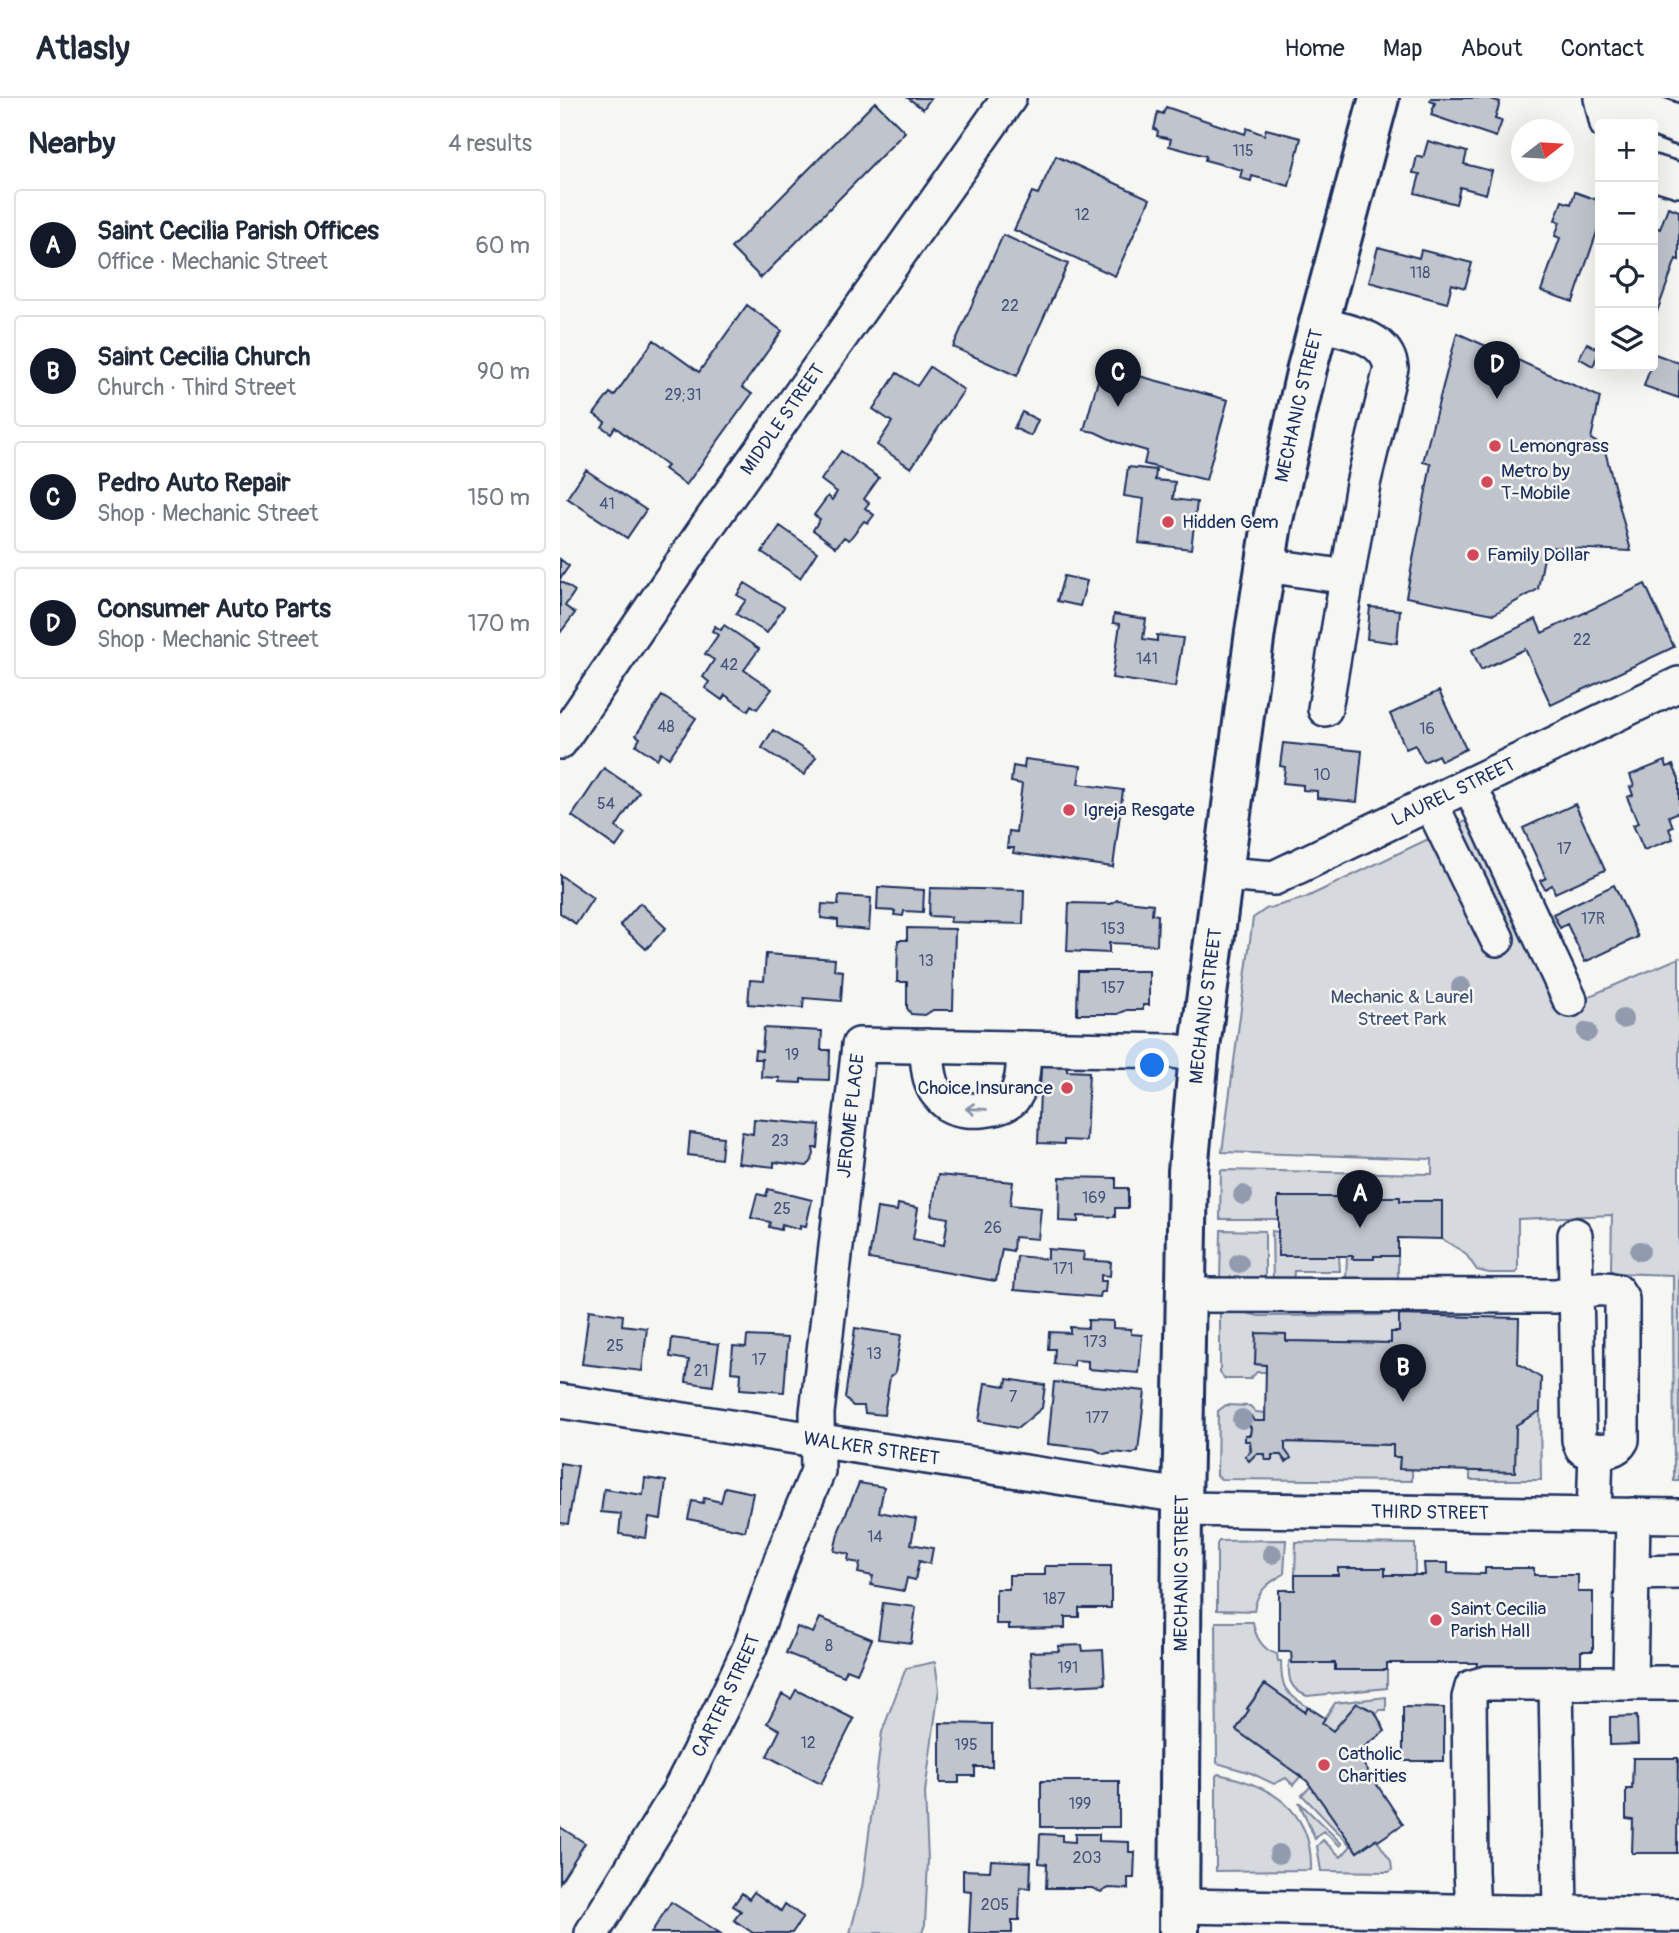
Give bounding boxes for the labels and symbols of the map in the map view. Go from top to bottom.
north arrow [1511,119,1574,182]
house number: 115 [1232,141,1254,161]
house number: 12 [1074,205,1090,225]
house number: 118 [1410,263,1430,283]
house number: 22 [1001,296,1019,316]
street label: MECHANIC STREET [1270,326,1329,485]
pin: D [1474,341,1520,399]
pin: C [1095,349,1141,407]
street label: MIDDLE STREET [735,359,830,480]
house number: 29;31 [665,385,701,405]
place label: Lemongrass [1509,434,1609,458]
marker: Lemongrass [1487,438,1503,454]
place label: Metro by T-Mobile [1501,459,1571,505]
marker: Metro by T-Mobile [1479,474,1495,490]
house number: 41 [599,494,615,514]
place label: Hidden Gem [1182,510,1279,534]
marker: Hidden Gem [1160,514,1176,530]
place label: Family Dollar [1487,543,1590,567]
marker: Family Dollar [1465,547,1481,563]
house number: 22 [1573,630,1591,650]
house number: 141 [1136,649,1158,669]
house number: 42 [720,655,738,675]
house number: 48 [657,717,675,737]
house number: 16 [1419,719,1435,739]
street label: LAUREL STREET [1388,752,1519,832]
house number: 10 [1313,765,1331,785]
house number: 54 [597,794,615,814]
place label: Igreja Resgate [1083,798,1195,822]
marker: Igreja Resgate [1061,802,1077,818]
house number: 17 [1557,839,1572,859]
house number: 17R [1581,909,1605,929]
house number: 153 [1101,919,1125,939]
street label: MECHANIC STREET [1184,927,1228,1085]
house number: 13 [918,951,934,971]
house number: 157 [1101,978,1125,998]
park label: Mechanic & Laurel Street Park [1331,985,1473,1031]
house number: 19 [785,1045,799,1065]
your location [1135,1048,1169,1082]
street label: JEROME PLACE [832,1052,870,1179]
place label: Choice Insurance [917,1076,1054,1100]
marker: Choice Insurance [1059,1080,1075,1096]
one-way arrow [965,1102,988,1115]
house number: 23 [771,1131,789,1151]
pin: A [1337,1170,1383,1228]
house number: 169 [1082,1188,1106,1208]
house number: 25 [773,1199,791,1219]
house number: 26 [984,1218,1002,1238]
house number: 171 [1053,1259,1073,1279]
house number: 173 [1083,1332,1107,1352]
house number: 25 [606,1336,624,1356]
house number: 13 [866,1344,882,1364]
pin: B [1380,1344,1426,1402]
house number: 17 [752,1350,767,1370]
house number: 21 [693,1361,709,1381]
house number: 7 [1009,1387,1018,1407]
house number: 177 [1085,1408,1109,1428]
street label: WALKER STREET [802,1426,941,1471]
street label: MECHANIC STREET [1169,1494,1194,1651]
street label: THIRD STREET [1371,1500,1489,1525]
house number: 14 [867,1527,883,1547]
house number: 187 [1043,1589,1066,1609]
place label: Saint Cecilia Parish Hall [1450,1597,1546,1643]
marker: Saint Cecilia Parish Hall [1428,1612,1444,1628]
street label: CARTER STREET [686,1631,766,1761]
house number: 8 [825,1636,833,1656]
house number: 191 [1058,1658,1078,1678]
house number: 12 [800,1733,816,1753]
house number: 195 [954,1735,978,1755]
place label: Catholic Charities [1338,1742,1407,1788]
marker: Catholic Charities [1316,1757,1332,1773]
house number: 199 [1069,1794,1091,1814]
house number: 203 [1073,1848,1101,1868]
house number: 205 [981,1895,1009,1915]

